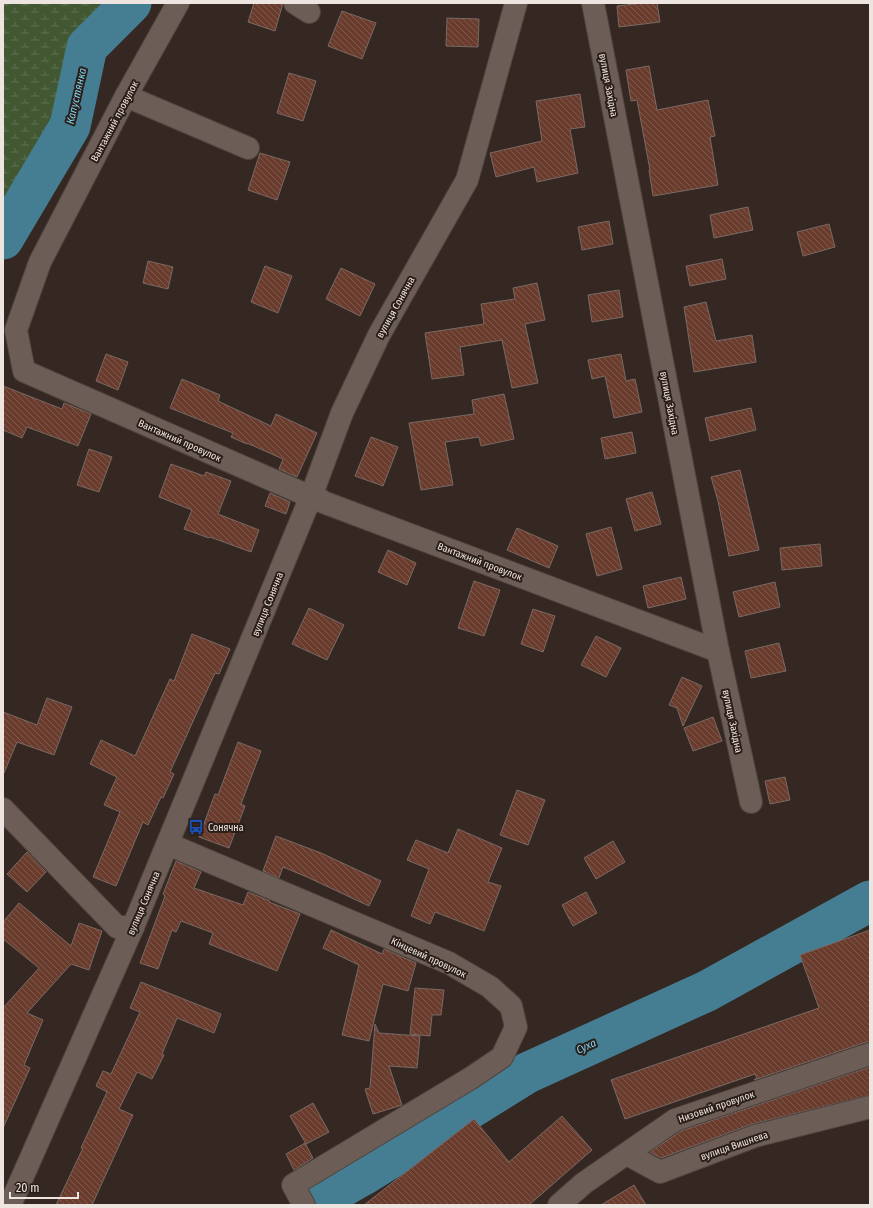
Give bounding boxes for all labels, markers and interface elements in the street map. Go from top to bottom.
street label: вулиця Західна [596,52,621,118]
water label: Капустянка [64,66,89,126]
street label: Вантажний провулок [89,79,141,164]
street label: вулиця Сонячна [374,275,418,340]
street label: вулиця Західна [657,370,682,436]
street label: Вантажний провулок [136,417,223,465]
street label: Вантажний провулок [436,540,524,584]
street label: вулиця Сонячна [250,571,286,638]
street label: вулиця Західна [719,688,746,754]
bus stop icon: Сонячна [187,818,205,836]
place label: Сонячна [208,822,244,834]
street label: вулиця Сонячна [125,870,163,937]
street label: Кінцевий провулок [389,934,469,981]
water label: Суха [574,1036,598,1057]
street label: Низовий провулок [677,1088,756,1126]
street label: вулиця Вишнева [699,1129,770,1163]
scale bar [10,1174,78,1200]
text: 20 m [16,1181,40,1195]

